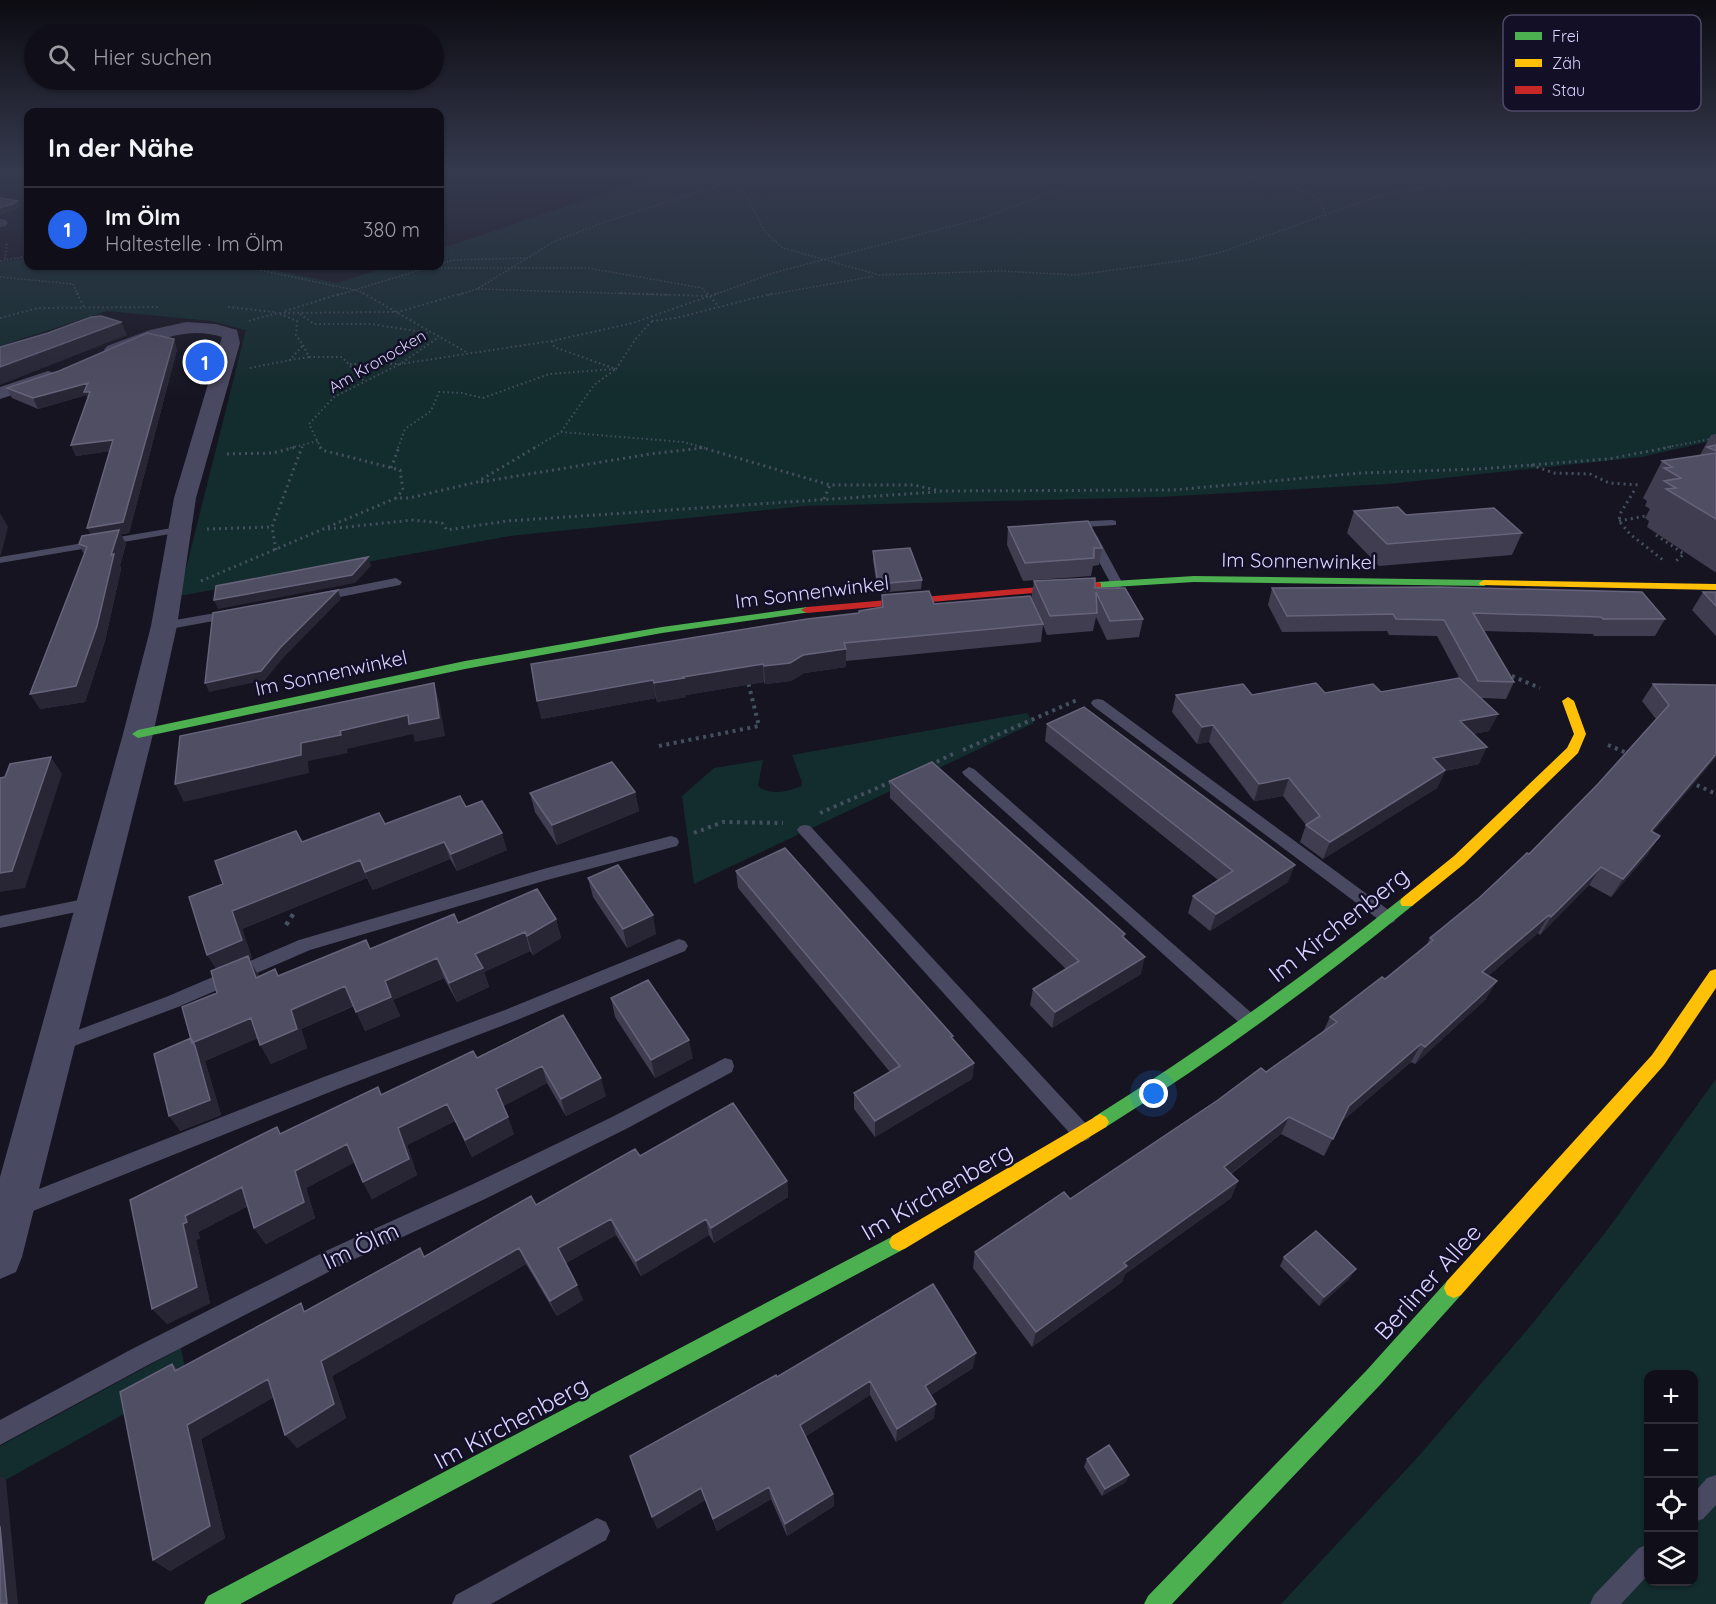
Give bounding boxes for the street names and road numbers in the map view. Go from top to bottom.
street label: Am Kronocken [325,325,429,397]
street label: Im Sonnenwinkel [1221,547,1377,574]
street label: Im Sonnenwinkel [733,570,890,613]
street label: Im Sonnenwinkel [252,644,409,701]
street label: Im Kirchenberg [1262,860,1415,988]
street label: Im Kirchenberg [855,1136,1018,1247]
street label: Im Ölm [318,1215,403,1276]
street label: Berliner Allee [1367,1217,1487,1346]
street label: Im Kirchenberg [428,1369,593,1475]

